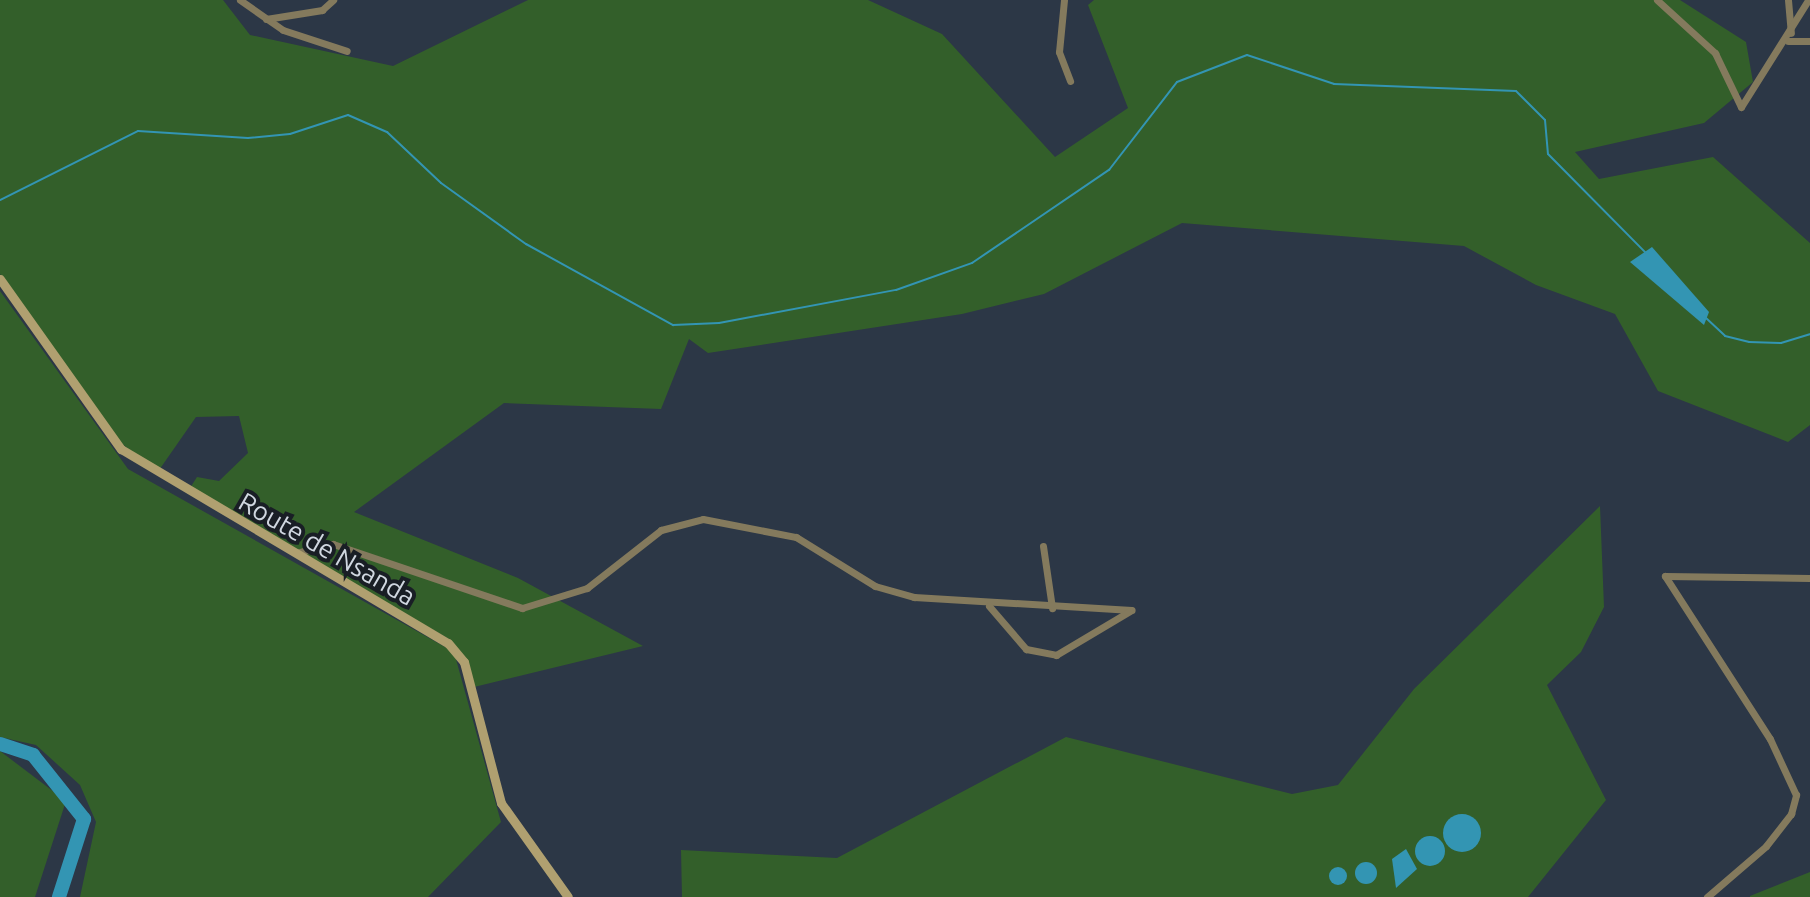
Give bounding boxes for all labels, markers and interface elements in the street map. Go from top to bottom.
street label: Route de Nsanda [233,486,421,612]

